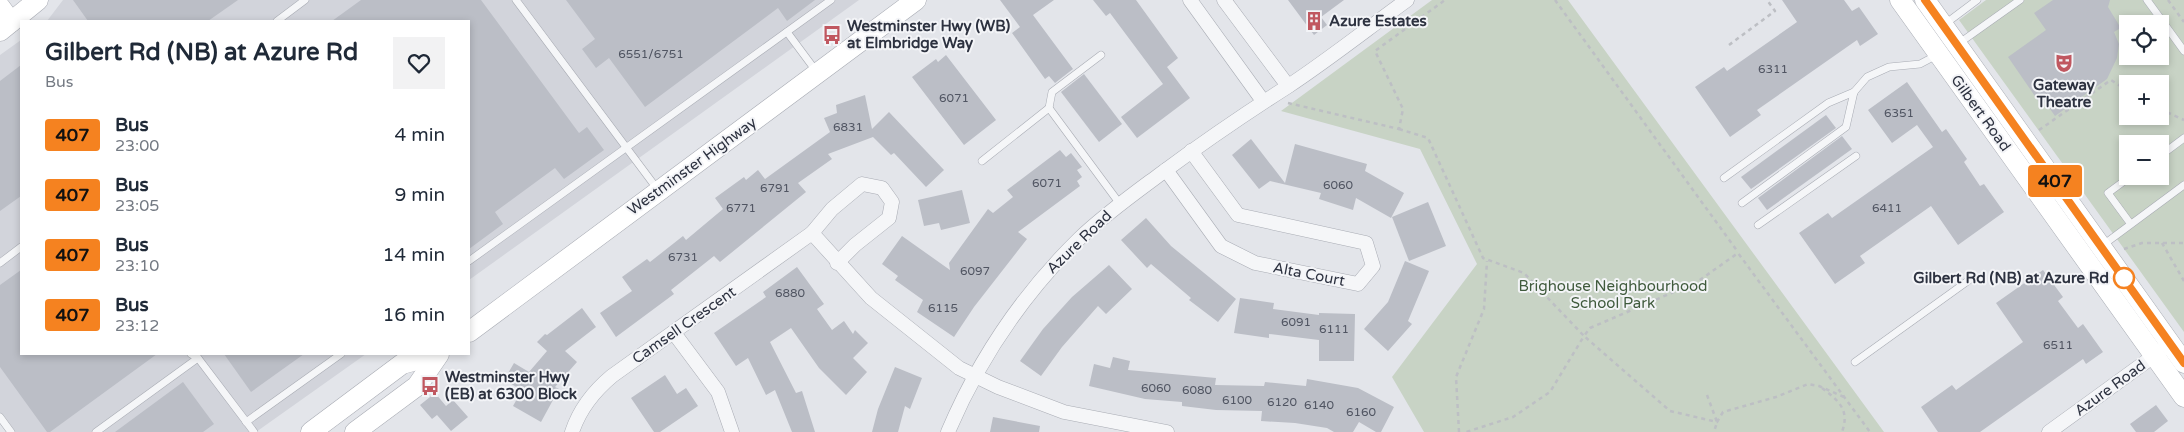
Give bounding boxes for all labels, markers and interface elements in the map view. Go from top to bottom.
building icon: Azure Estates [1303,10,1325,32]
place label: Azure Estates [1329,12,1427,30]
map controls [2119,15,2169,185]
button: locate [2119,15,2169,65]
place label: Westminster Hwy (WB) at Elmbridge Way [847,17,1010,53]
bus stop icon: Westminster Hwy (WB) at Elmbridge Way [821,24,843,46]
button: heart [393,37,445,89]
text: Gilbert Rd (NB) at Azure Rd [45,38,358,67]
house number: 6551/6751 [618,47,684,61]
theatre icon: Gateway Theatre [2053,52,2075,74]
house number: 6311 [1758,62,1788,76]
street label: Gilbert Road [1947,71,2015,155]
text: Bus [45,72,73,92]
button: + [2119,75,2169,125]
place label: Gateway Theatre [2033,76,2095,111]
house number: 6071 [939,91,969,105]
house number: 6351 [1884,106,1914,120]
street label: Westminster Highway [624,113,760,219]
text: Bus [115,114,149,136]
house number: 6831 [833,120,863,134]
text: 407 [56,124,89,146]
text: 4 min [394,124,445,146]
button: − [2119,135,2169,185]
text: 23:00 [115,136,159,156]
line badge: 407 [2026,165,2084,197]
text: 407 [2038,170,2072,192]
text: Bus [115,174,149,196]
house number: 6071 [1032,176,1062,190]
house number: 6060 [1323,178,1354,192]
house number: 6791 [760,181,790,195]
text: 407 [56,184,89,206]
text: 9 min [394,184,445,206]
text: 23:05 [115,196,159,216]
house number: 6771 [726,201,756,215]
house number: 6411 [1872,201,1902,215]
street label: Azure Road [1043,207,1115,277]
text: Bus [115,234,149,256]
text: 407 [56,244,89,266]
text: 14 min [382,244,445,266]
house number: 6731 [668,250,698,264]
text: 23:10 [115,256,159,276]
street label: Alta Court [1272,258,1347,290]
house number: 6097 [960,264,990,278]
marker: Gilbert Rd (NB) at Azure Rd [2113,267,2135,289]
place label: Gilbert Rd (NB) at Azure Rd [1913,269,2109,287]
park label: Brighouse Neighbourhood School Park [1518,277,1708,312]
street label: Camsell Crescent [629,282,739,367]
house number: 6880 [775,286,806,300]
text: Bus [115,294,149,316]
house number: 6115 [928,301,958,315]
text: 407 [56,304,89,326]
text: 16 min [382,304,445,326]
house number: 6091 [1281,315,1311,329]
text: 23:12 [115,316,159,336]
house number: 6111 [1319,322,1349,336]
house number: 6511 [2043,338,2073,352]
street label: Azure Road [2071,356,2149,420]
place label: Westminster Hwy (EB) at 6300 Block [445,368,577,403]
bus stop icon: Westminster Hwy (EB) at 6300 Block [419,375,441,397]
house number: 6060 [1141,381,1172,395]
house number: 6080 [1182,383,1213,397]
house number: 6100 [1222,393,1253,407]
house number: 6120 [1267,395,1298,409]
house number: 6140 [1304,398,1335,412]
house number: 6160 [1346,405,1377,419]

